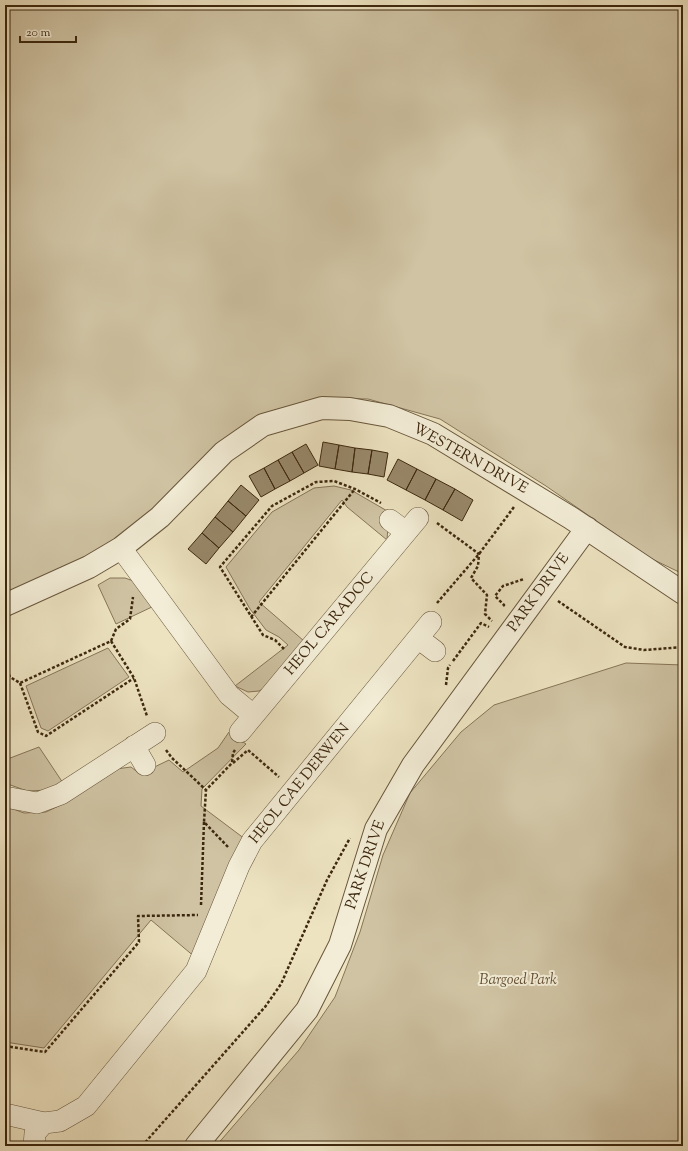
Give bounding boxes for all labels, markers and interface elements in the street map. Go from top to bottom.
scale bar [20,18,76,44]
text: 20 m [26,24,51,42]
street label: WESTERN DRIVE [409,419,531,499]
street label: PARK DRIVE [503,549,575,637]
street label: HEOL CARADOC [280,568,380,680]
street label: HEOL CAE DERWEN [245,719,355,849]
street label: PARK DRIVE [341,818,391,912]
park label: Bargoed Park [479,970,557,991]

